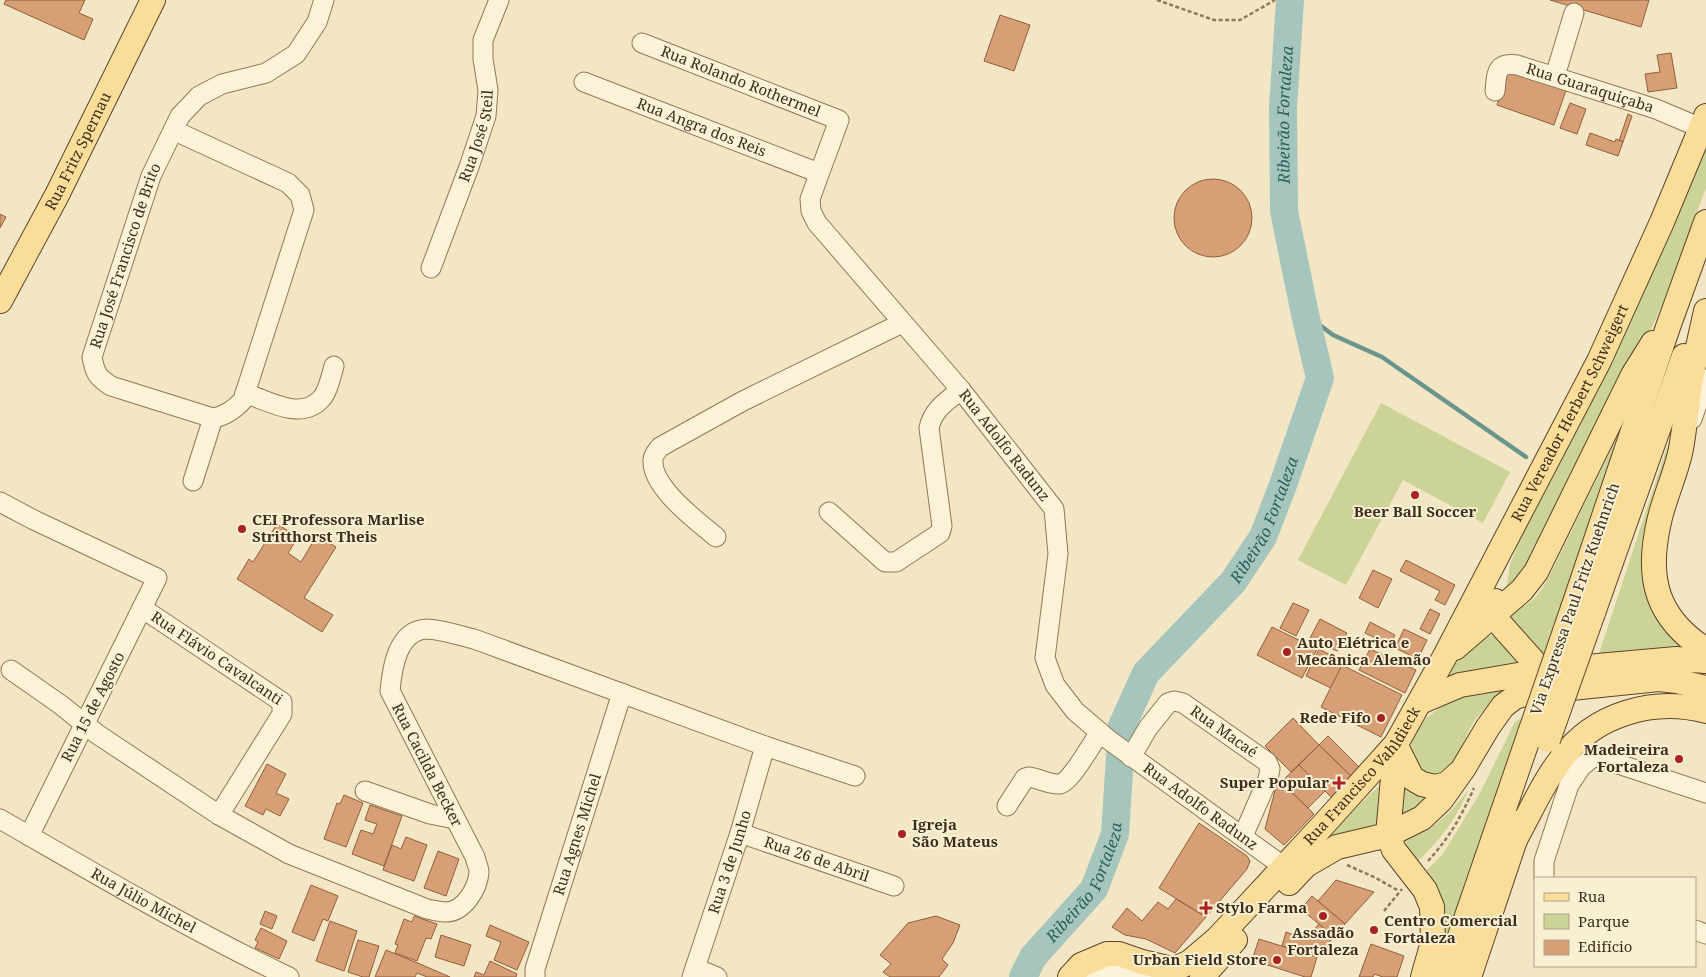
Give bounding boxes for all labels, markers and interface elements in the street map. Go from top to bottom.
street label: Rua Rolando Rothermel [658,40,824,121]
water label: Ribeirão Fortaleza [1272,44,1298,185]
street label: Rua Guaraquiçaba [1524,58,1657,117]
street label: Rua Fritz Spernau [40,88,115,213]
street label: Rua José Steil [453,89,497,185]
street label: Rua Angra dos Reis [634,92,770,161]
street label: Rua José Francisco de Brito [85,159,165,351]
street label: Rua Vereador Herbert Schweigert [1506,301,1632,525]
street label: Rua Adolfo Radunz [955,385,1055,505]
water label: Ribeirão Fortaleza [1224,453,1303,588]
street label: Via Expressa Paul Fritz Kuehnrich [1525,479,1623,717]
marker: Beer Ball Soccer [1409,489,1421,501]
place label: Beer Ball Soccer [1354,501,1476,521]
place label: CEI Professora Marlise Stritthorst Theis [252,509,425,546]
marker: CEI Professora Marlise Stritthorst Theis [236,523,248,535]
street label: Rua Flávio Cavalcanti [147,606,287,709]
place label: Auto Elétrica e Mecânica Alemão [1297,632,1431,669]
marker: Auto Elétrica e Mecânica Alemão [1281,646,1293,658]
street label: Rua 15 de Agosto [56,648,129,765]
street label: Rua Cacilda Becker [388,699,468,830]
street label: Rua Macaé [1187,700,1262,761]
street label: Rua Francisco Vahldieck [1298,702,1424,849]
place label: Rede Fifo [1300,707,1371,727]
marker: Rede Fifo [1375,712,1387,724]
place label: Madeireira Fortaleza [1584,739,1669,776]
marker: Madeireira Fortaleza [1673,753,1685,765]
street label: Rua Adolfo Radunz [1140,757,1262,854]
street label: Rua Agnes Michel [548,770,605,898]
place label: Super Popular [1220,772,1329,792]
marker: Super Popular [1333,777,1345,789]
street label: Rua 3 de Junho [703,808,755,916]
place label: Igreja São Mateus [912,814,998,851]
water label: Ribeirão Fortaleza [1040,821,1127,947]
marker: Igreja São Mateus [896,828,908,840]
street label: Rua 26 de Abril [762,831,872,886]
street label: Rua Júlio Michel [88,863,200,937]
legend [1534,877,1696,967]
text: Rua [1578,886,1606,906]
place label: Stylo Farma [1216,897,1307,917]
marker: Stylo Farma [1200,902,1212,914]
marker: Assadão Fortaleza [1317,910,1329,922]
place label: Centro Comercial Fortaleza [1384,910,1518,947]
text: Parque [1578,911,1629,931]
place label: Assadão Fortaleza [1287,922,1359,959]
marker: Centro Comercial Fortaleza [1368,924,1380,936]
text: Edifício [1578,936,1633,956]
place label: Urban Field Store [1133,949,1267,969]
marker: Urban Field Store [1271,954,1283,966]

